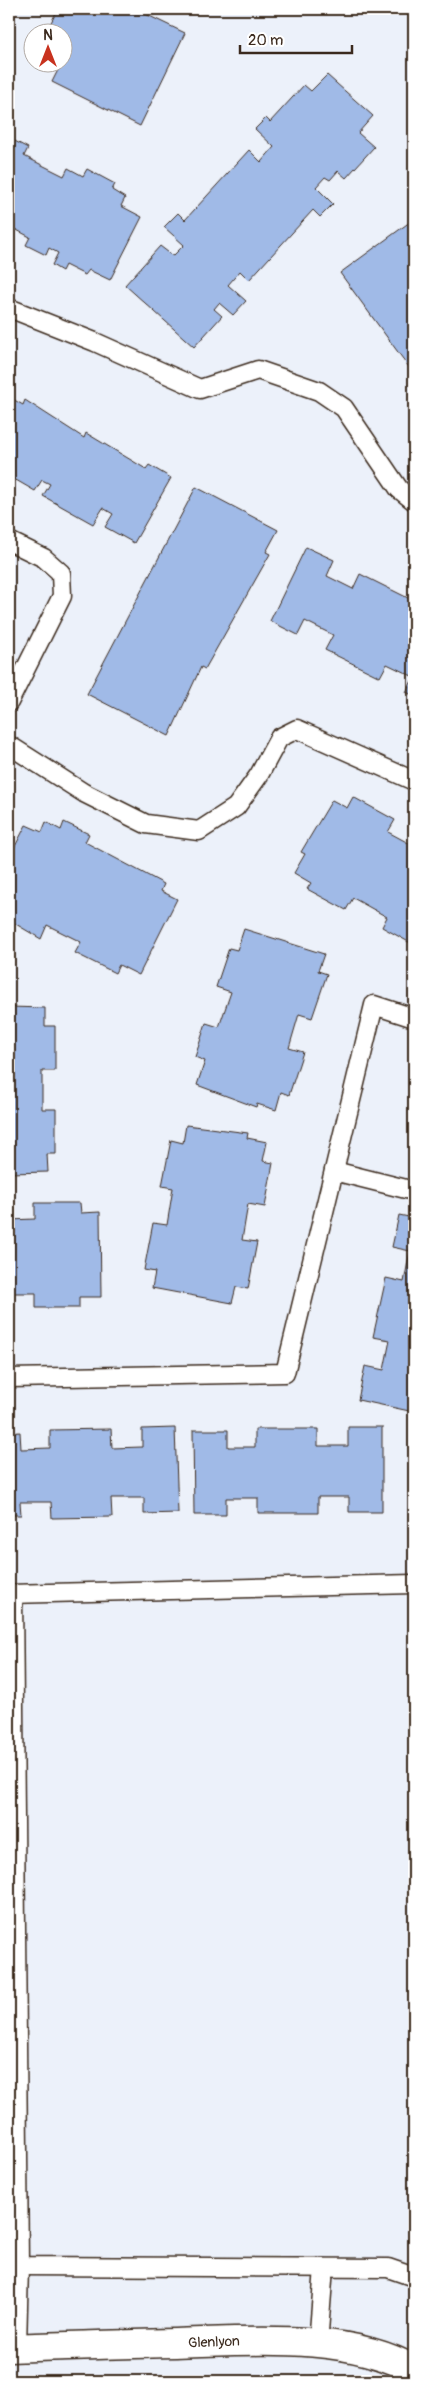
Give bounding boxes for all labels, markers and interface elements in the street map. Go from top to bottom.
north arrow [22,22,72,72]
scale bar [240,22,353,54]
text: N [43,27,53,44]
text: 20 m [248,31,283,50]
street label: Glenlyon [188,2333,240,2351]

